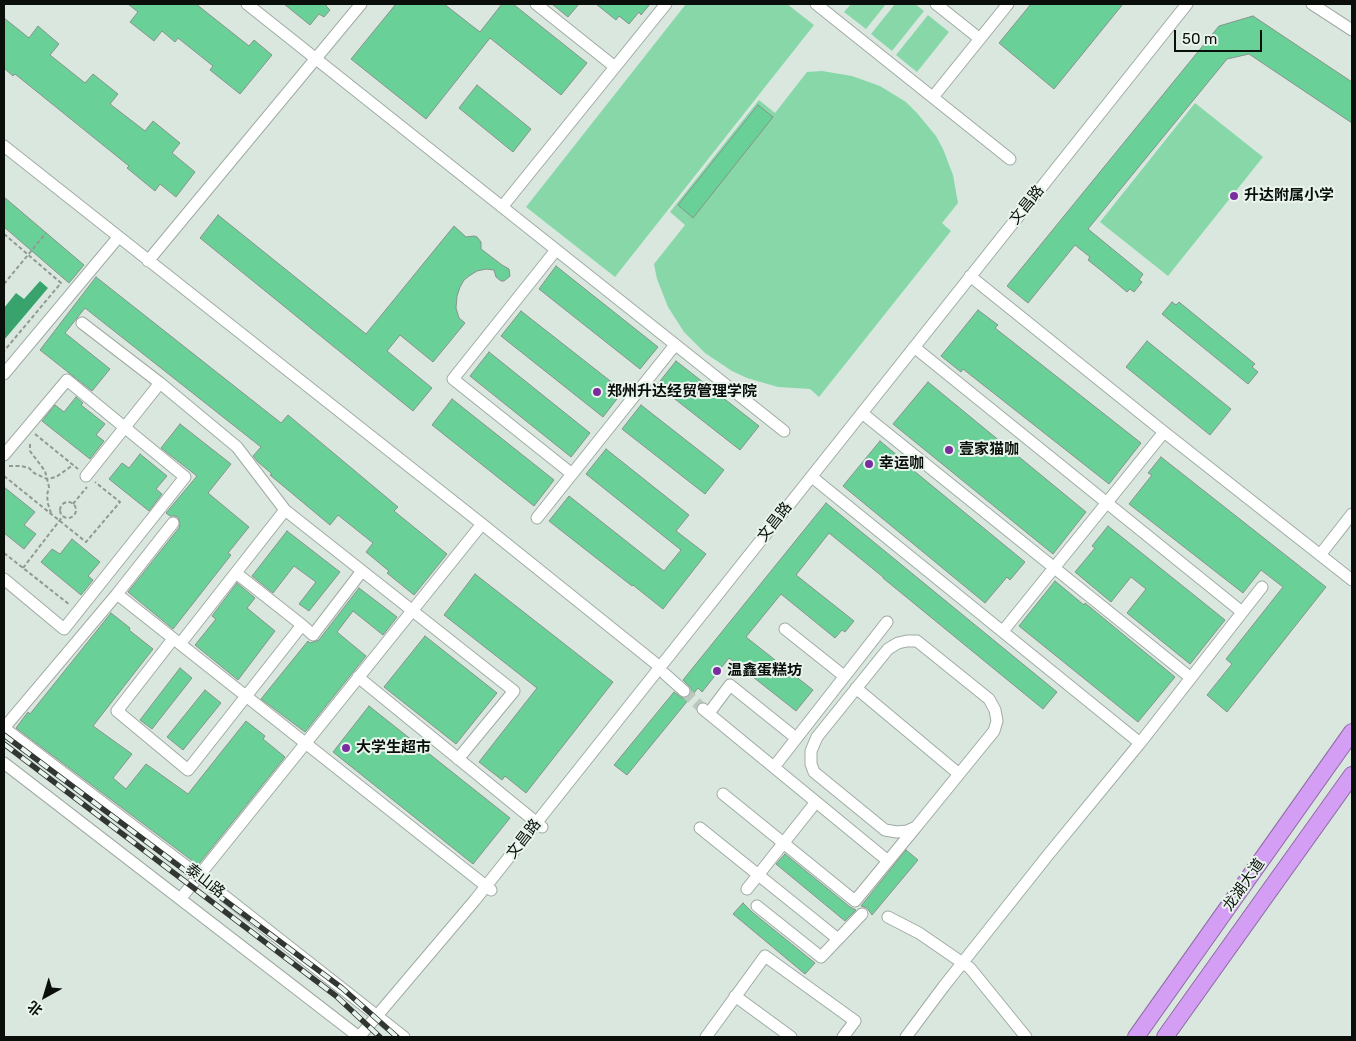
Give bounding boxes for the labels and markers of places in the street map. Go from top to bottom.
place label: 升达附属小学 [1244,187,1334,205]
marker: 升达附属小学 [1228,190,1240,202]
place label: 郑州升达经贸管理学院 [607,383,757,401]
marker: 郑州升达经贸管理学院 [591,386,603,398]
place label: 壹家猫咖 [959,441,1019,459]
marker: 壹家猫咖 [943,444,955,456]
place label: 幸运咖 [879,455,924,473]
marker: 幸运咖 [863,458,875,470]
place label: 温鑫蛋糕坊 [727,662,802,680]
marker: 温鑫蛋糕坊 [711,665,723,677]
place label: 大学生超市 [356,739,431,757]
marker: 大学生超市 [340,742,352,754]

